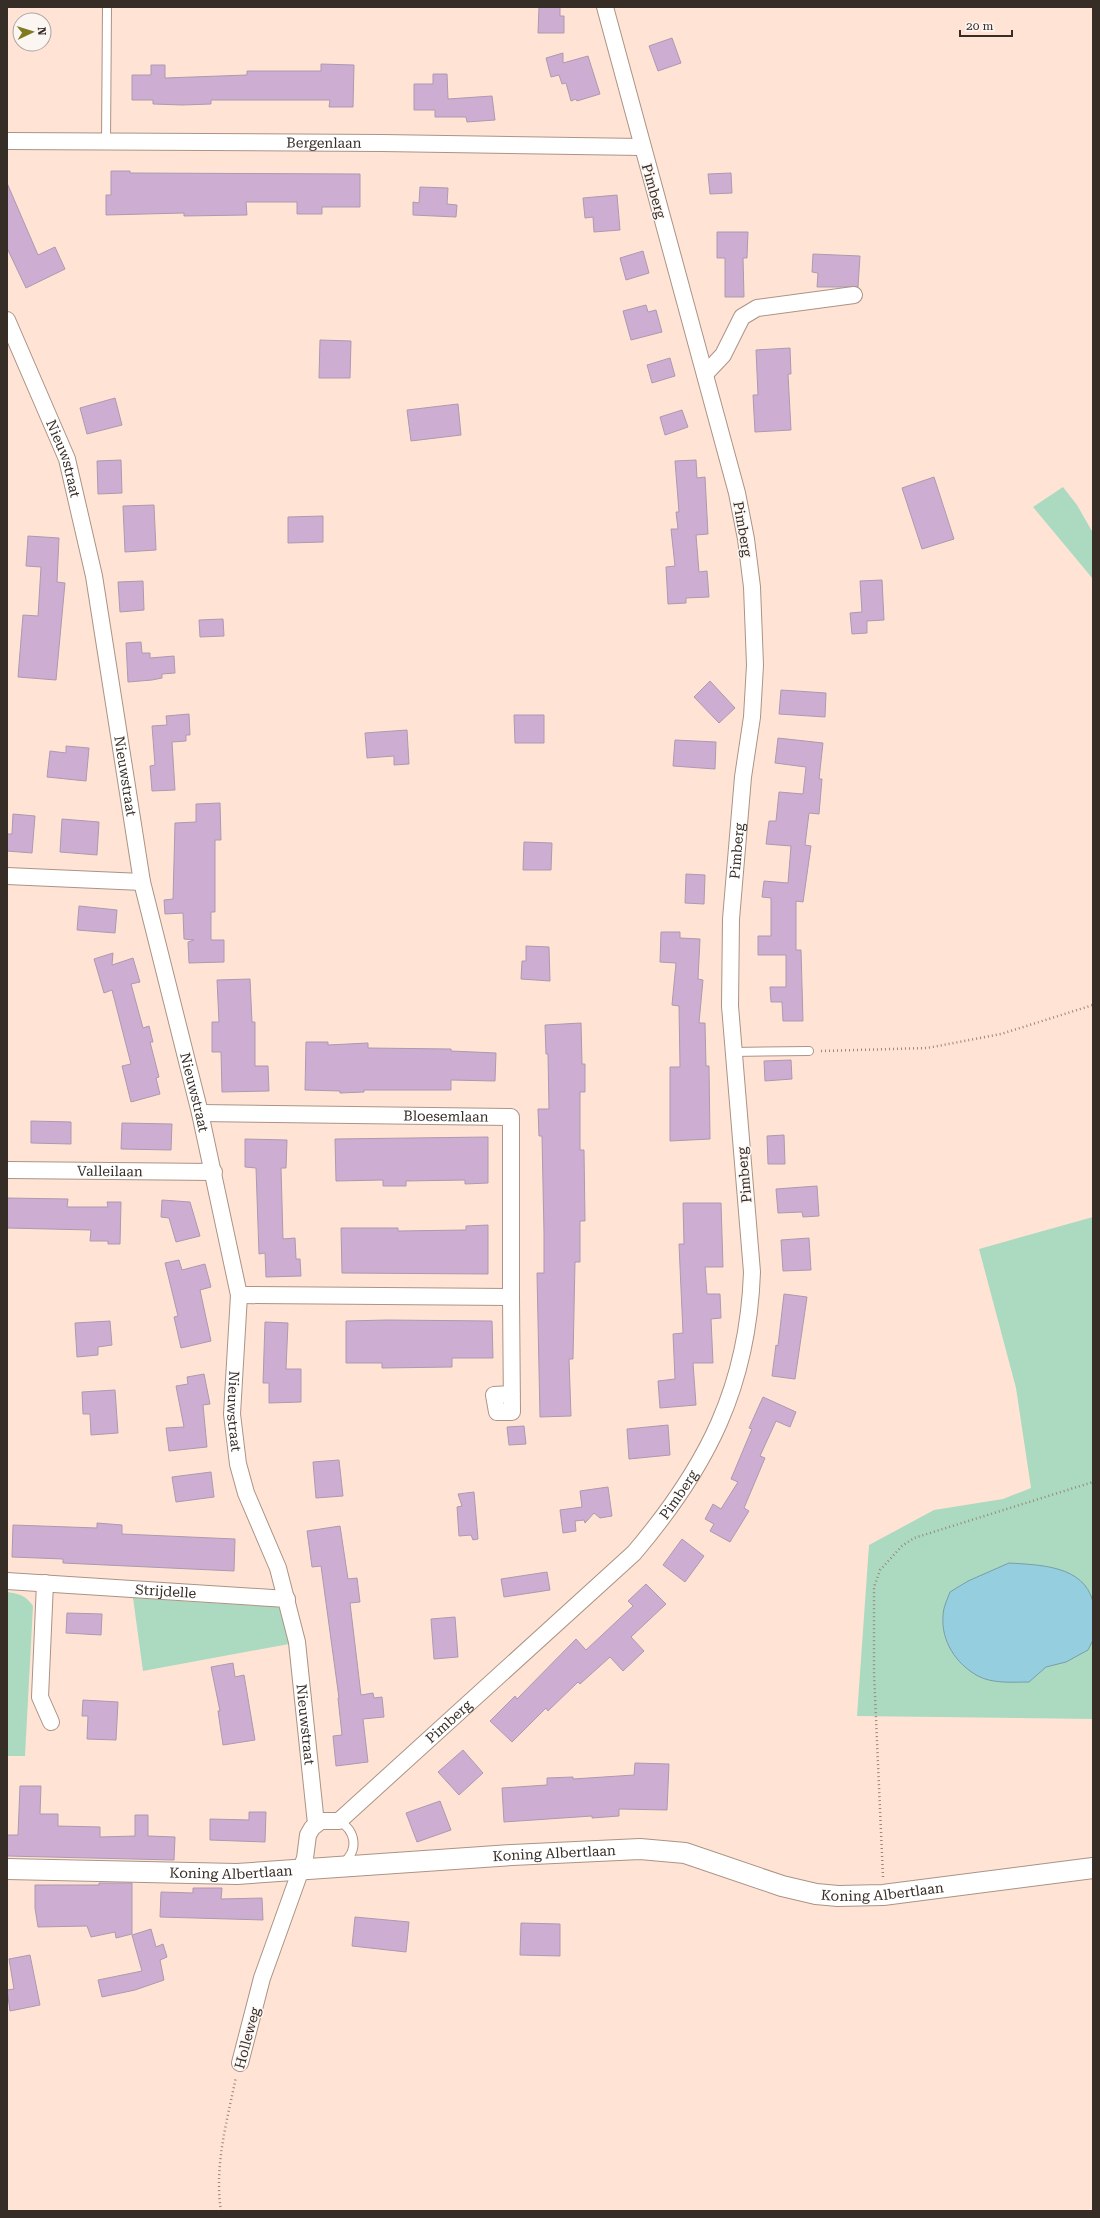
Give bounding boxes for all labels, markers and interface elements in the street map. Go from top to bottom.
north arrow [12,12,52,52]
scale bar [960,12,1012,38]
text: 20 m [966,19,993,33]
text: N [35,27,48,37]
street label: Bergenlaan [286,134,362,151]
street label: Pimberg [639,162,669,220]
street label: Nieuwstraat [43,417,84,499]
street label: Pimberg [730,500,756,558]
street label: Nieuwstraat [111,735,140,817]
street label: Pimberg [726,822,747,880]
street label: Nieuwstraat [177,1051,212,1134]
street label: Bloesemlaan [403,1108,489,1125]
street label: Pimberg [734,1146,754,1204]
street label: Valleilaan [77,1163,143,1179]
street label: Nieuwstraat [224,1370,244,1453]
street label: Pimberg [656,1467,701,1522]
street label: Strijdelle [135,1581,197,1601]
street label: Nieuwstraat [293,1683,318,1766]
street label: Pimberg [422,1697,475,1746]
street label: Koning Albertlaan [492,1842,616,1864]
street label: Koning Albertlaan [169,1862,293,1882]
street label: Koning Albertlaan [820,1879,945,1904]
street label: Holleweg [231,2005,263,2071]

